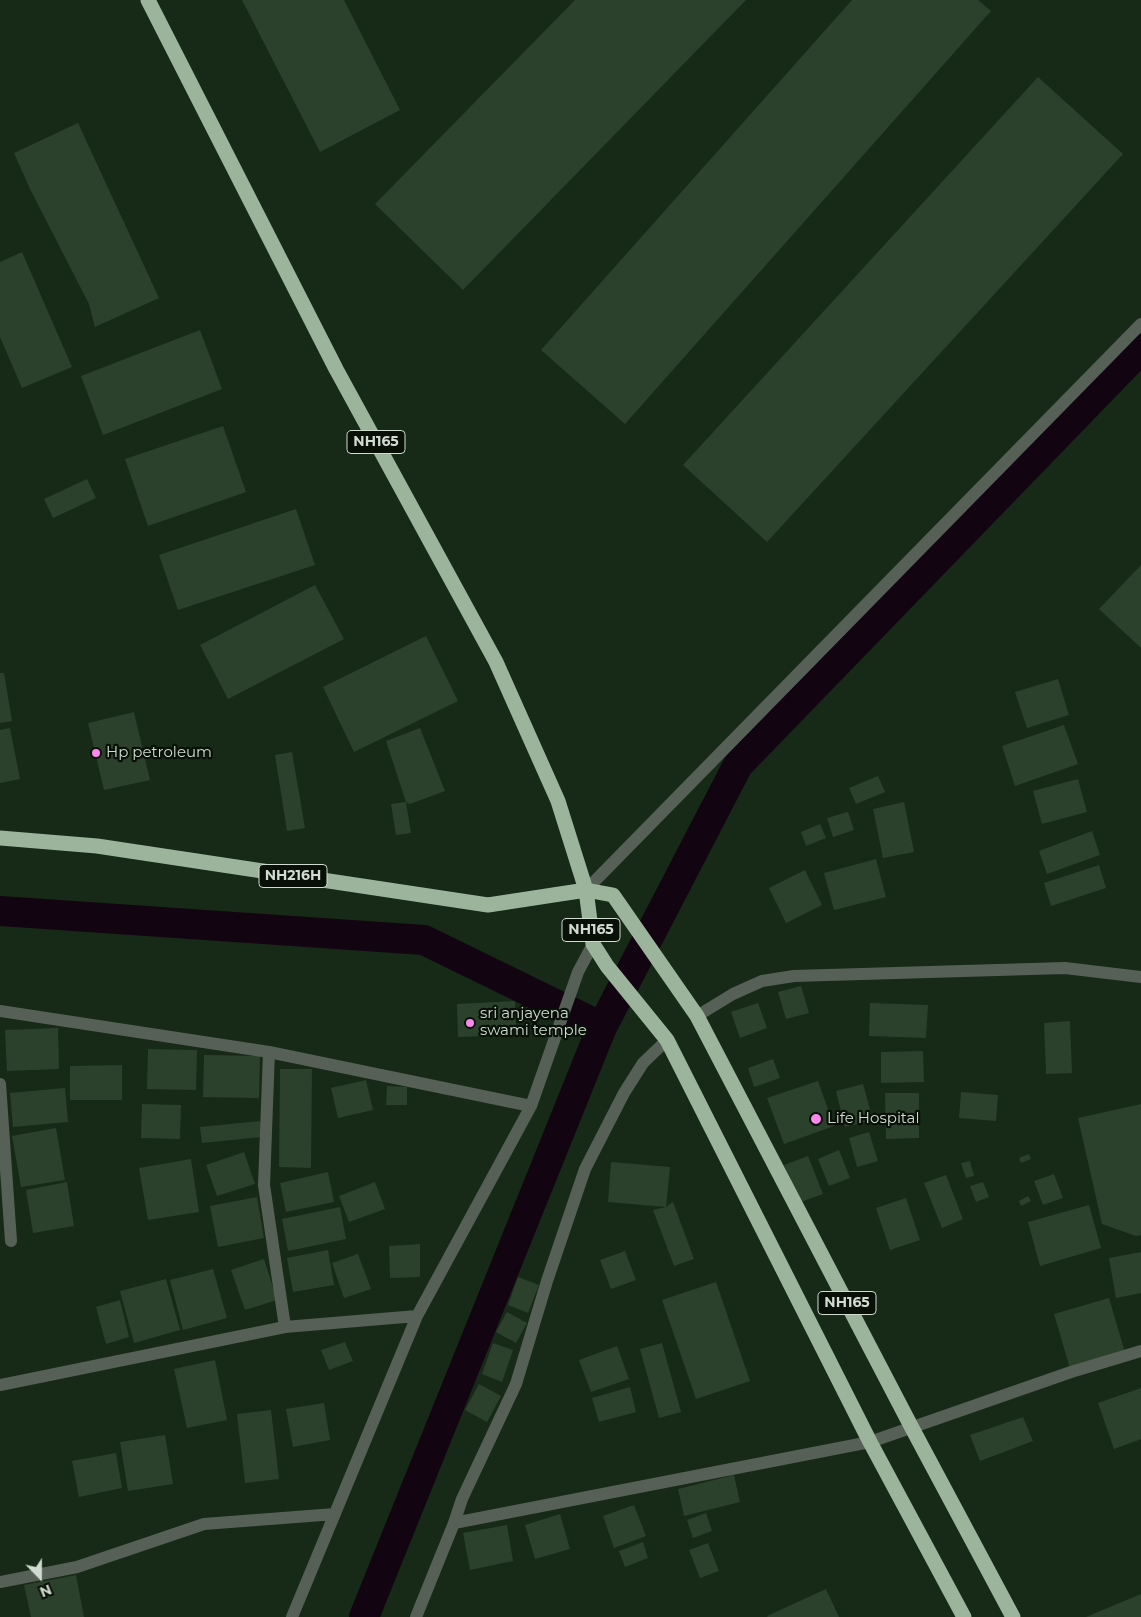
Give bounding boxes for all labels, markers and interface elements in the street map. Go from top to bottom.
road number: NH165 [347,431,405,454]
place label: Hp petroleum [106,744,212,762]
marker: Hp petroleum [90,747,102,759]
road number: NH216H [259,864,327,888]
road number: NH165 [562,918,620,942]
place label: sri anjayena swami temple [480,1005,587,1040]
marker: sri anjayena swami temple [464,1017,476,1029]
place label: Life Hospital [827,1110,919,1128]
marker: Life Hospital [809,1112,823,1126]
road number: NH165 [818,1292,876,1315]
north arrow [15,1552,65,1602]
text: N [37,1580,54,1601]

